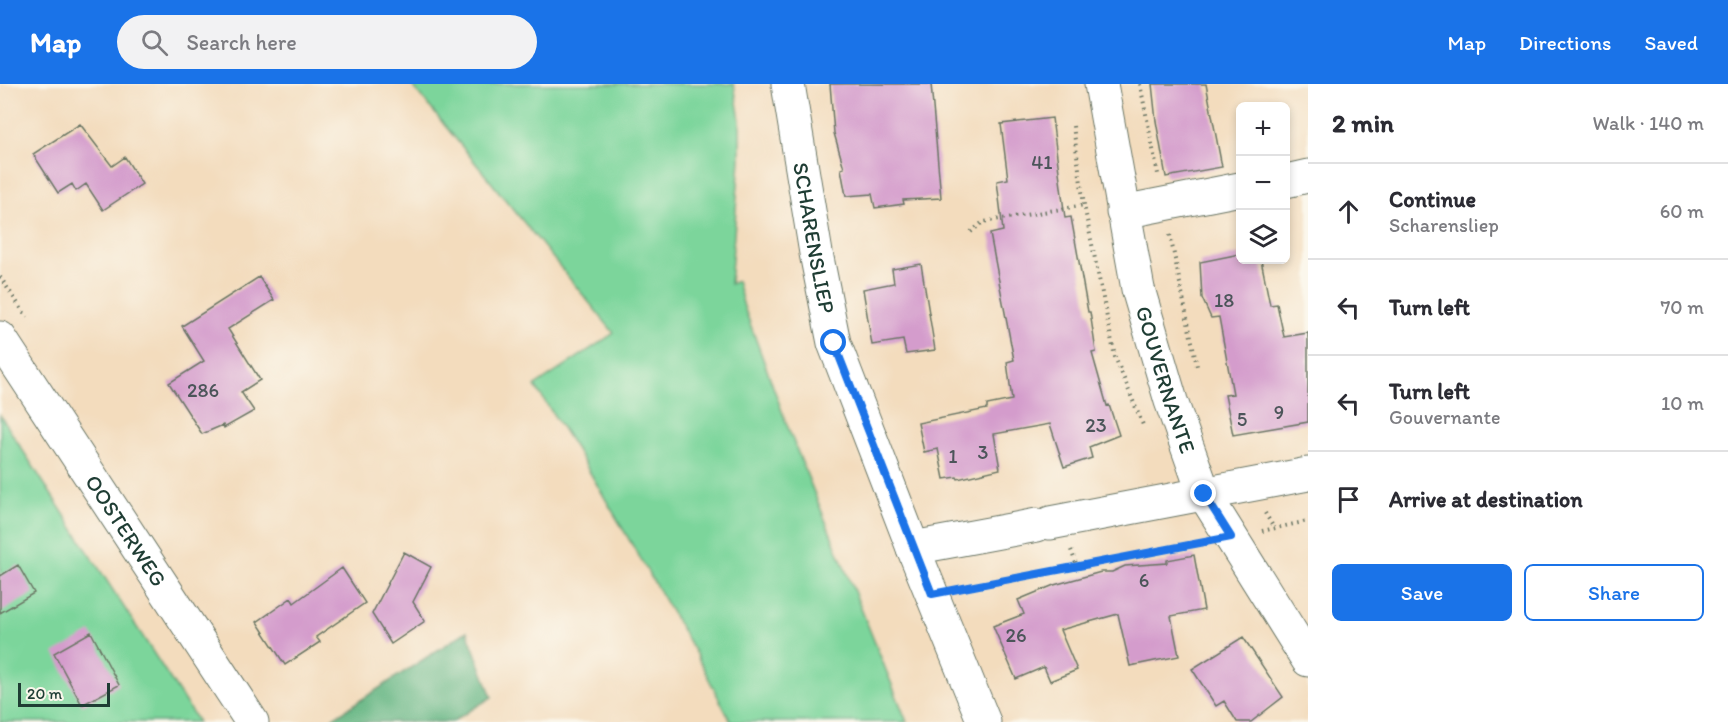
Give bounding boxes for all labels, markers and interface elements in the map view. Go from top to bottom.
search box [117,15,537,69]
text: Map [30,25,81,59]
icon: search [138,26,171,59]
text: Search here [186,29,297,56]
text: Map [1448,30,1486,55]
text: Directions [1519,30,1611,55]
text: Saved [1644,30,1698,55]
map controls [1236,102,1290,264]
button: + [1236,102,1290,156]
text: 2 min [1332,107,1394,139]
text: Walk · 140 m [1593,111,1704,135]
house number: 41 [1031,150,1053,174]
button: − [1236,156,1290,210]
street label: SCHARENSLIEP [787,160,841,316]
text: Continue [1389,186,1476,213]
icon: ahead [1332,195,1365,228]
text: 60 m [1660,199,1704,223]
button: layers [1236,210,1290,264]
text: Scharensliep [1389,213,1499,237]
house number: 18 [1214,288,1234,312]
icon: left [1332,291,1365,324]
text: Turn left [1389,294,1470,321]
text: 70 m [1660,295,1704,319]
street label: GOUVERNANTE [1130,303,1201,457]
route start [820,329,846,355]
house number: 286 [187,378,219,402]
text: Turn left [1389,378,1470,405]
icon: left [1332,387,1365,420]
text: 10 m [1661,391,1704,415]
house number: 9 [1274,400,1284,424]
text: Gouvernante [1389,405,1500,429]
house number: 5 [1237,407,1247,431]
house number: 23 [1085,413,1107,437]
house number: 3 [978,440,989,464]
house number: 1 [948,444,958,468]
street label: OOSTERWEG [79,469,172,592]
route end [1190,480,1216,506]
icon: arrive [1332,483,1365,516]
text: Arrive at destination [1389,486,1583,513]
button: Save [1332,564,1512,621]
button: Share [1524,564,1704,621]
house number: 6 [1139,568,1149,592]
house number: 26 [1005,623,1027,647]
scale bar [18,680,110,708]
text: 20 m [27,684,62,703]

